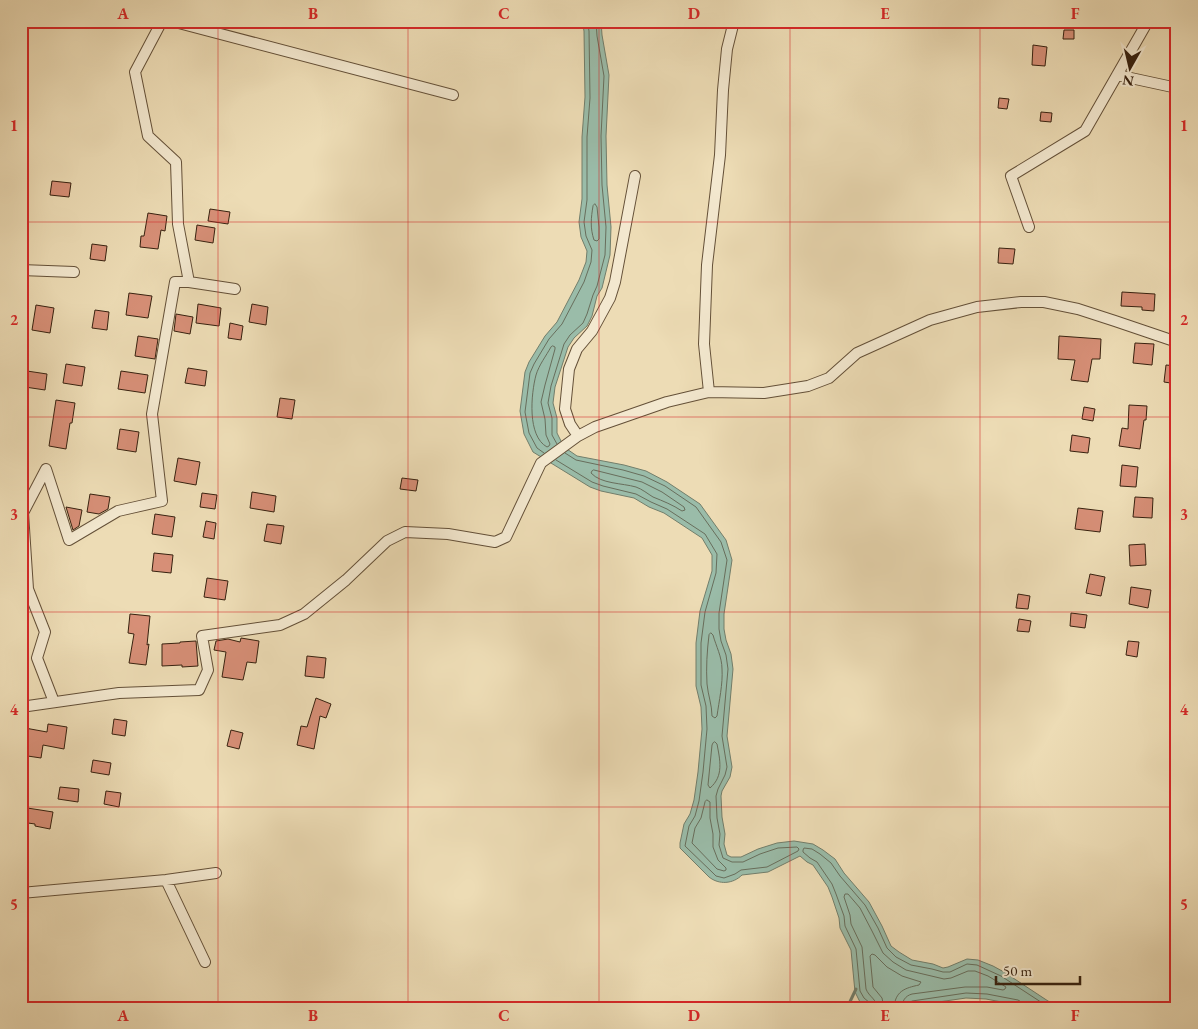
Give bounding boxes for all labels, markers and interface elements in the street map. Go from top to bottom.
text: A [116,3,129,24]
text: B [308,3,318,24]
text: C [498,3,510,24]
text: D [688,3,700,24]
text: E [880,3,890,24]
text: F [1071,3,1080,24]
north arrow [1106,42,1156,92]
text: N [1121,71,1135,91]
text: 1 [10,115,18,136]
text: 1 [1180,115,1188,136]
text: 2 [10,309,19,330]
text: 2 [1180,309,1189,330]
text: 3 [10,504,18,525]
text: 3 [1180,504,1188,525]
text: 4 [10,699,19,720]
text: 4 [1180,699,1189,720]
text: 5 [10,894,18,915]
text: 5 [1180,894,1188,915]
scale bar [996,954,1079,986]
text: 50 m [1003,961,1032,980]
text: A [116,1005,129,1026]
text: B [308,1005,318,1026]
text: C [498,1005,510,1026]
text: D [688,1005,700,1026]
text: E [880,1005,890,1026]
text: F [1071,1005,1080,1026]

